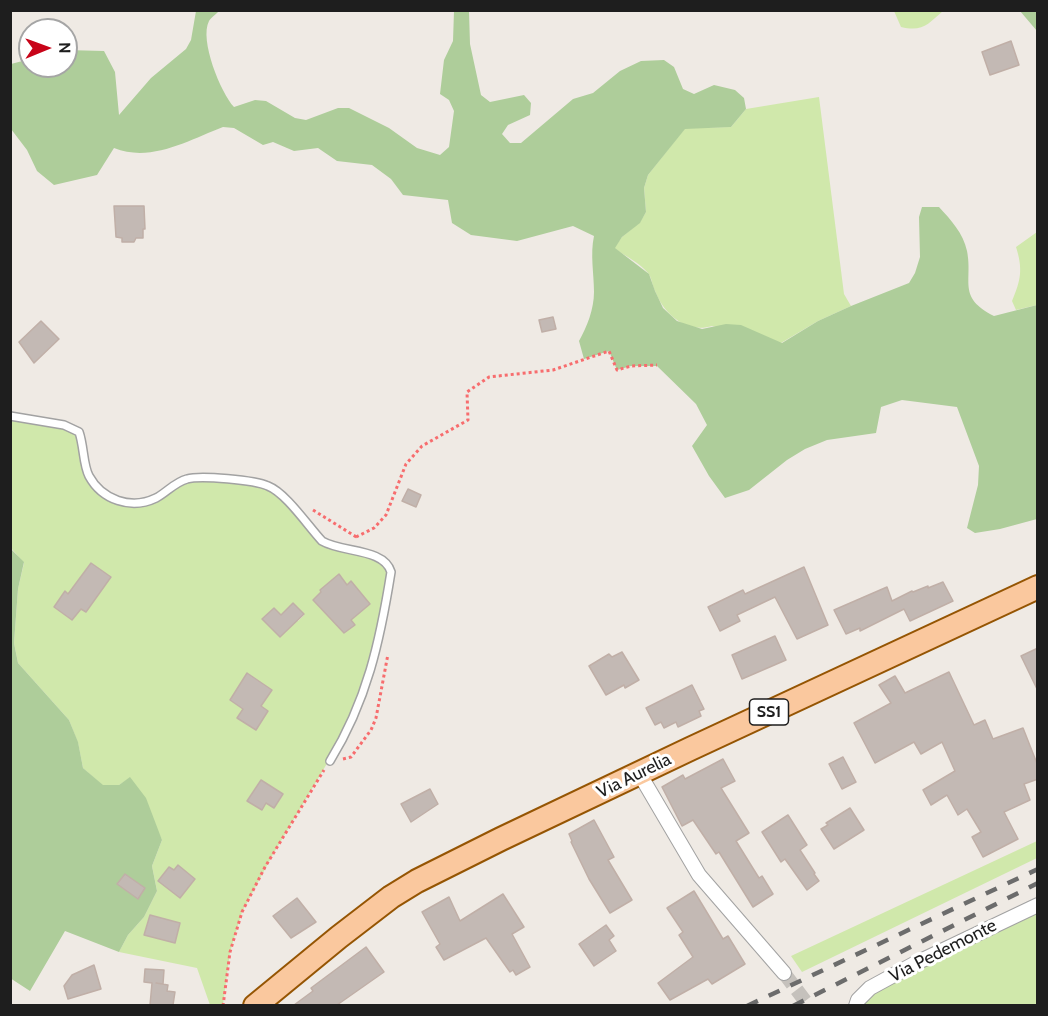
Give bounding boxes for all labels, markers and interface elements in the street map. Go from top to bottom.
north arrow [18,18,78,78]
text: N [55,42,74,54]
road number: SS1 [750,699,788,725]
street label: Via Aurelia [593,749,675,803]
street label: Via Pedemonte [886,915,1000,987]

